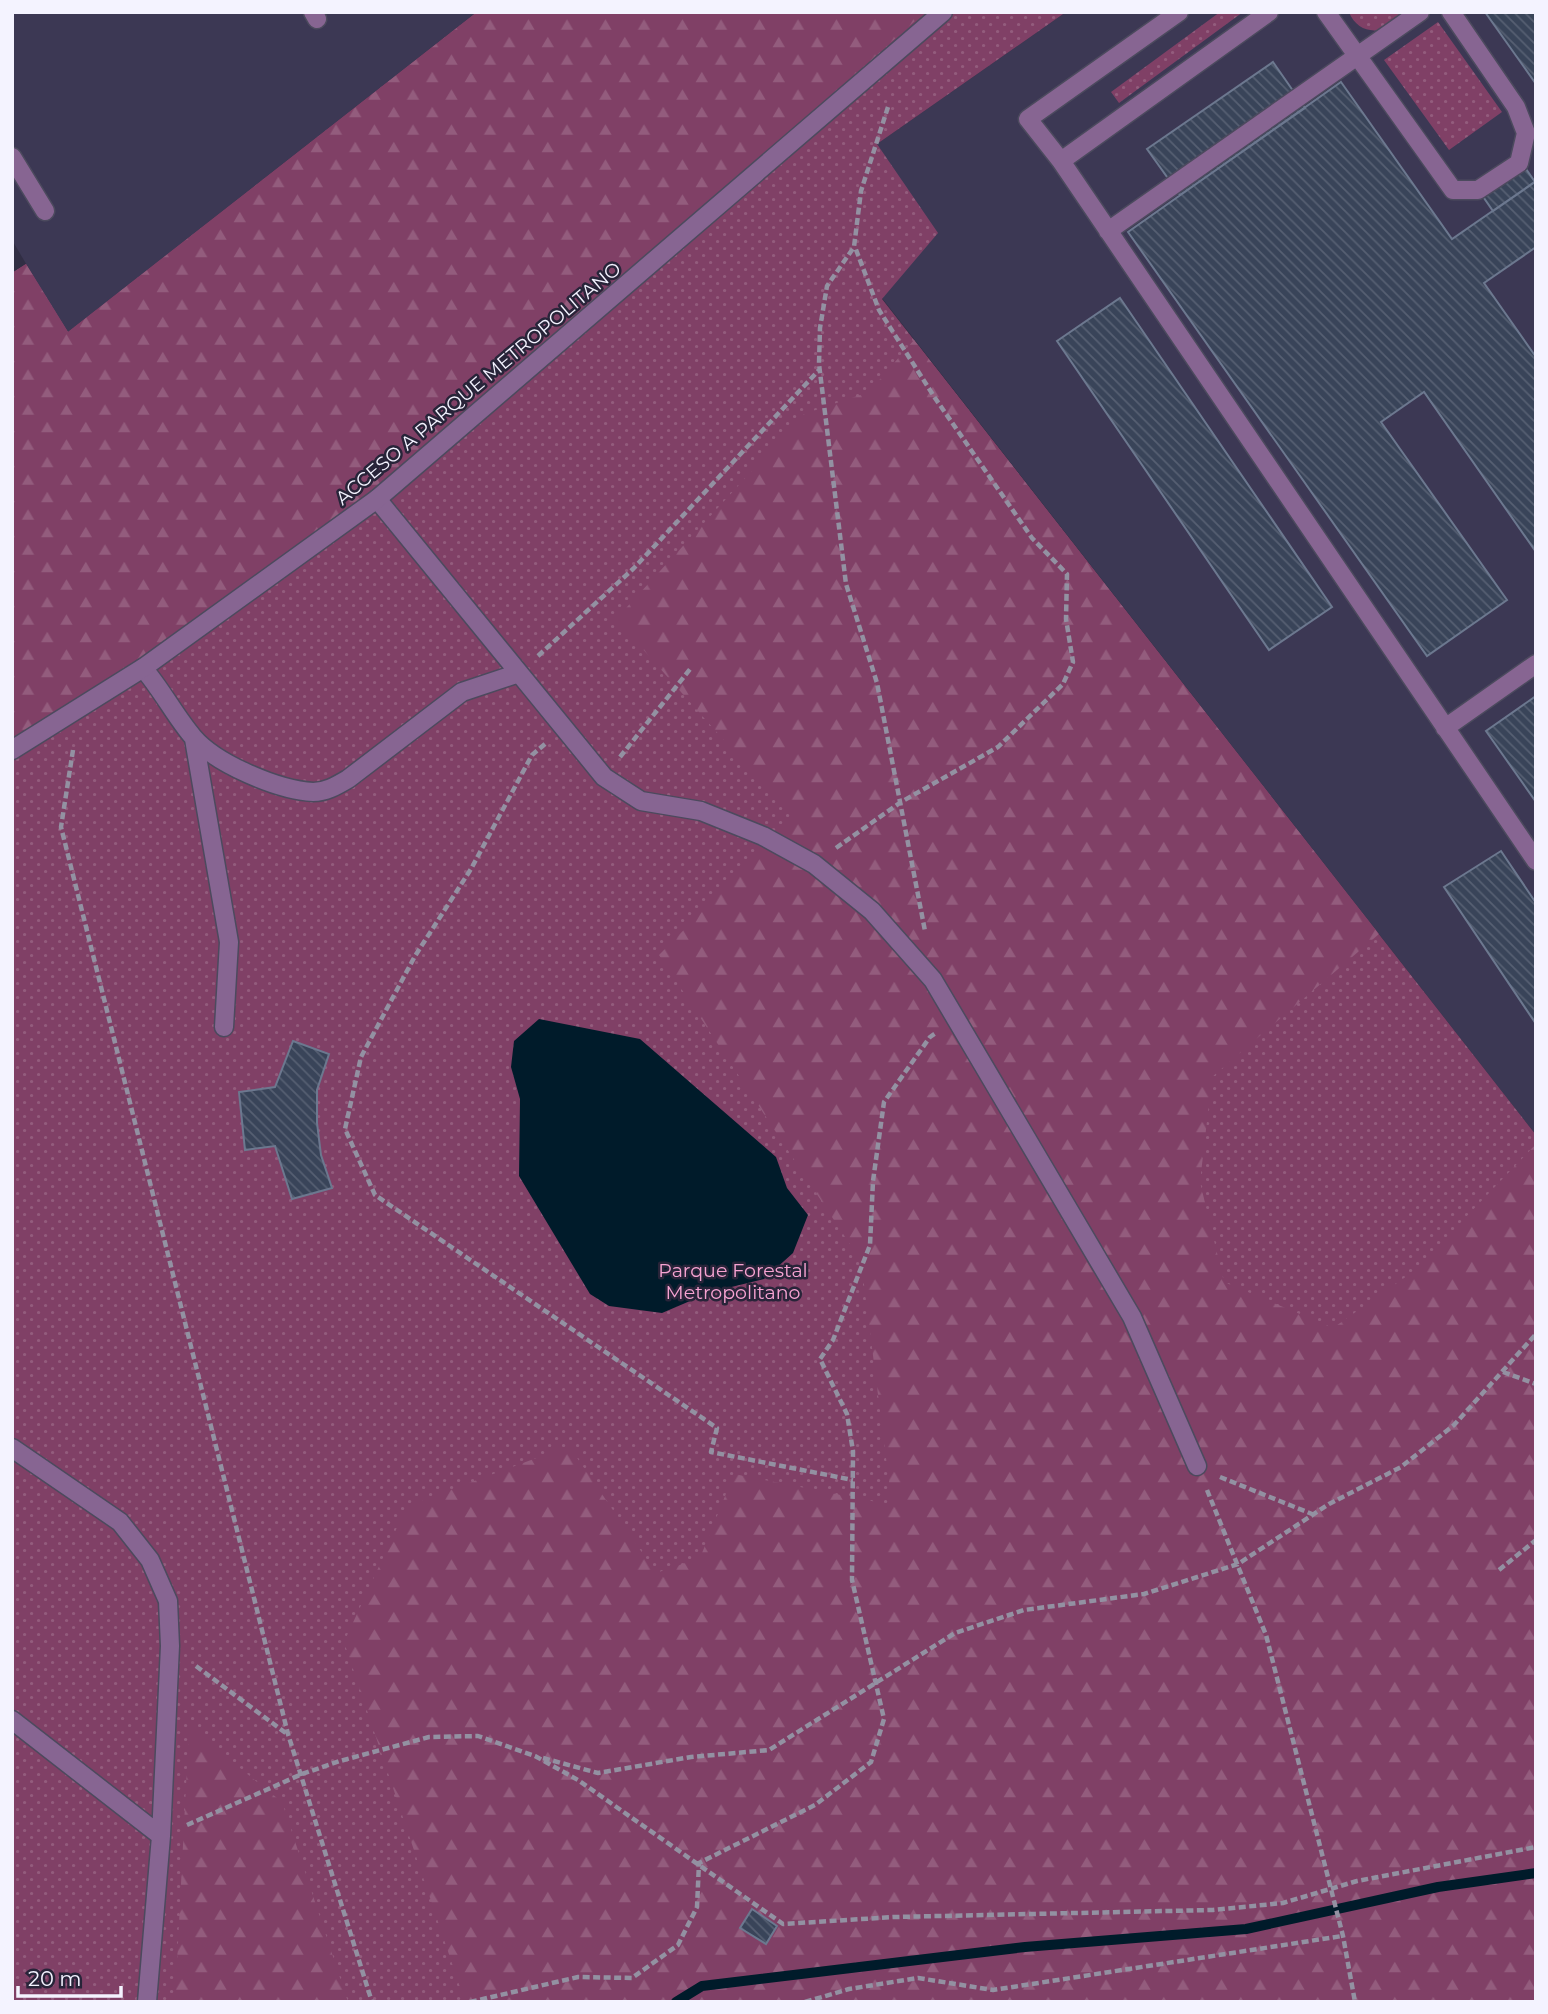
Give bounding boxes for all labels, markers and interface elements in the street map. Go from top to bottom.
street label: ACCESO A PARQUE METROPOLITANO [331,257,626,510]
park label: Parque Forestal Metropolitano [658,1259,808,1304]
scale bar [18,1954,121,1998]
text: 20 m [28,1966,82,1991]

